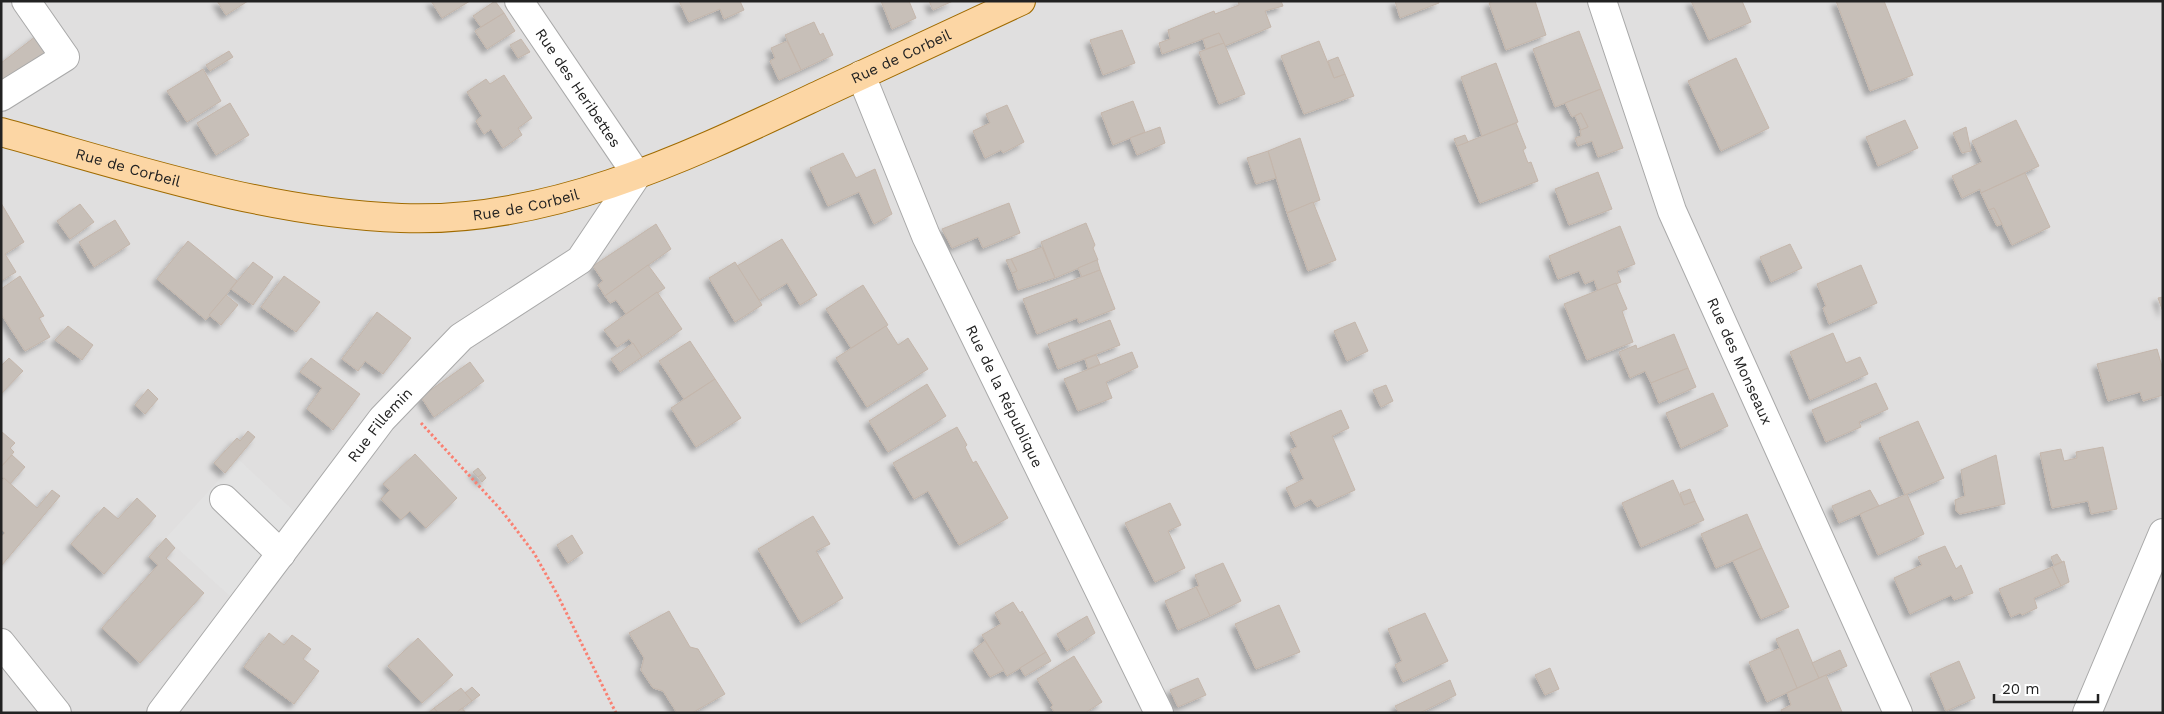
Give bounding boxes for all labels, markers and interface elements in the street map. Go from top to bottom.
street label: Rue des Heribettes [532,25,625,151]
street label: Rue de Corbeil [848,25,954,88]
street label: Rue de Corbeil [73,145,183,191]
street label: Rue de Corbeil [472,185,581,224]
street label: Rue des Monseaux [1703,295,1776,427]
street label: Rue de la République [962,322,1047,470]
street label: Rue Fillemin [344,384,416,466]
scale bar [1994,672,2098,704]
text: 20 m [2002,680,2040,698]

